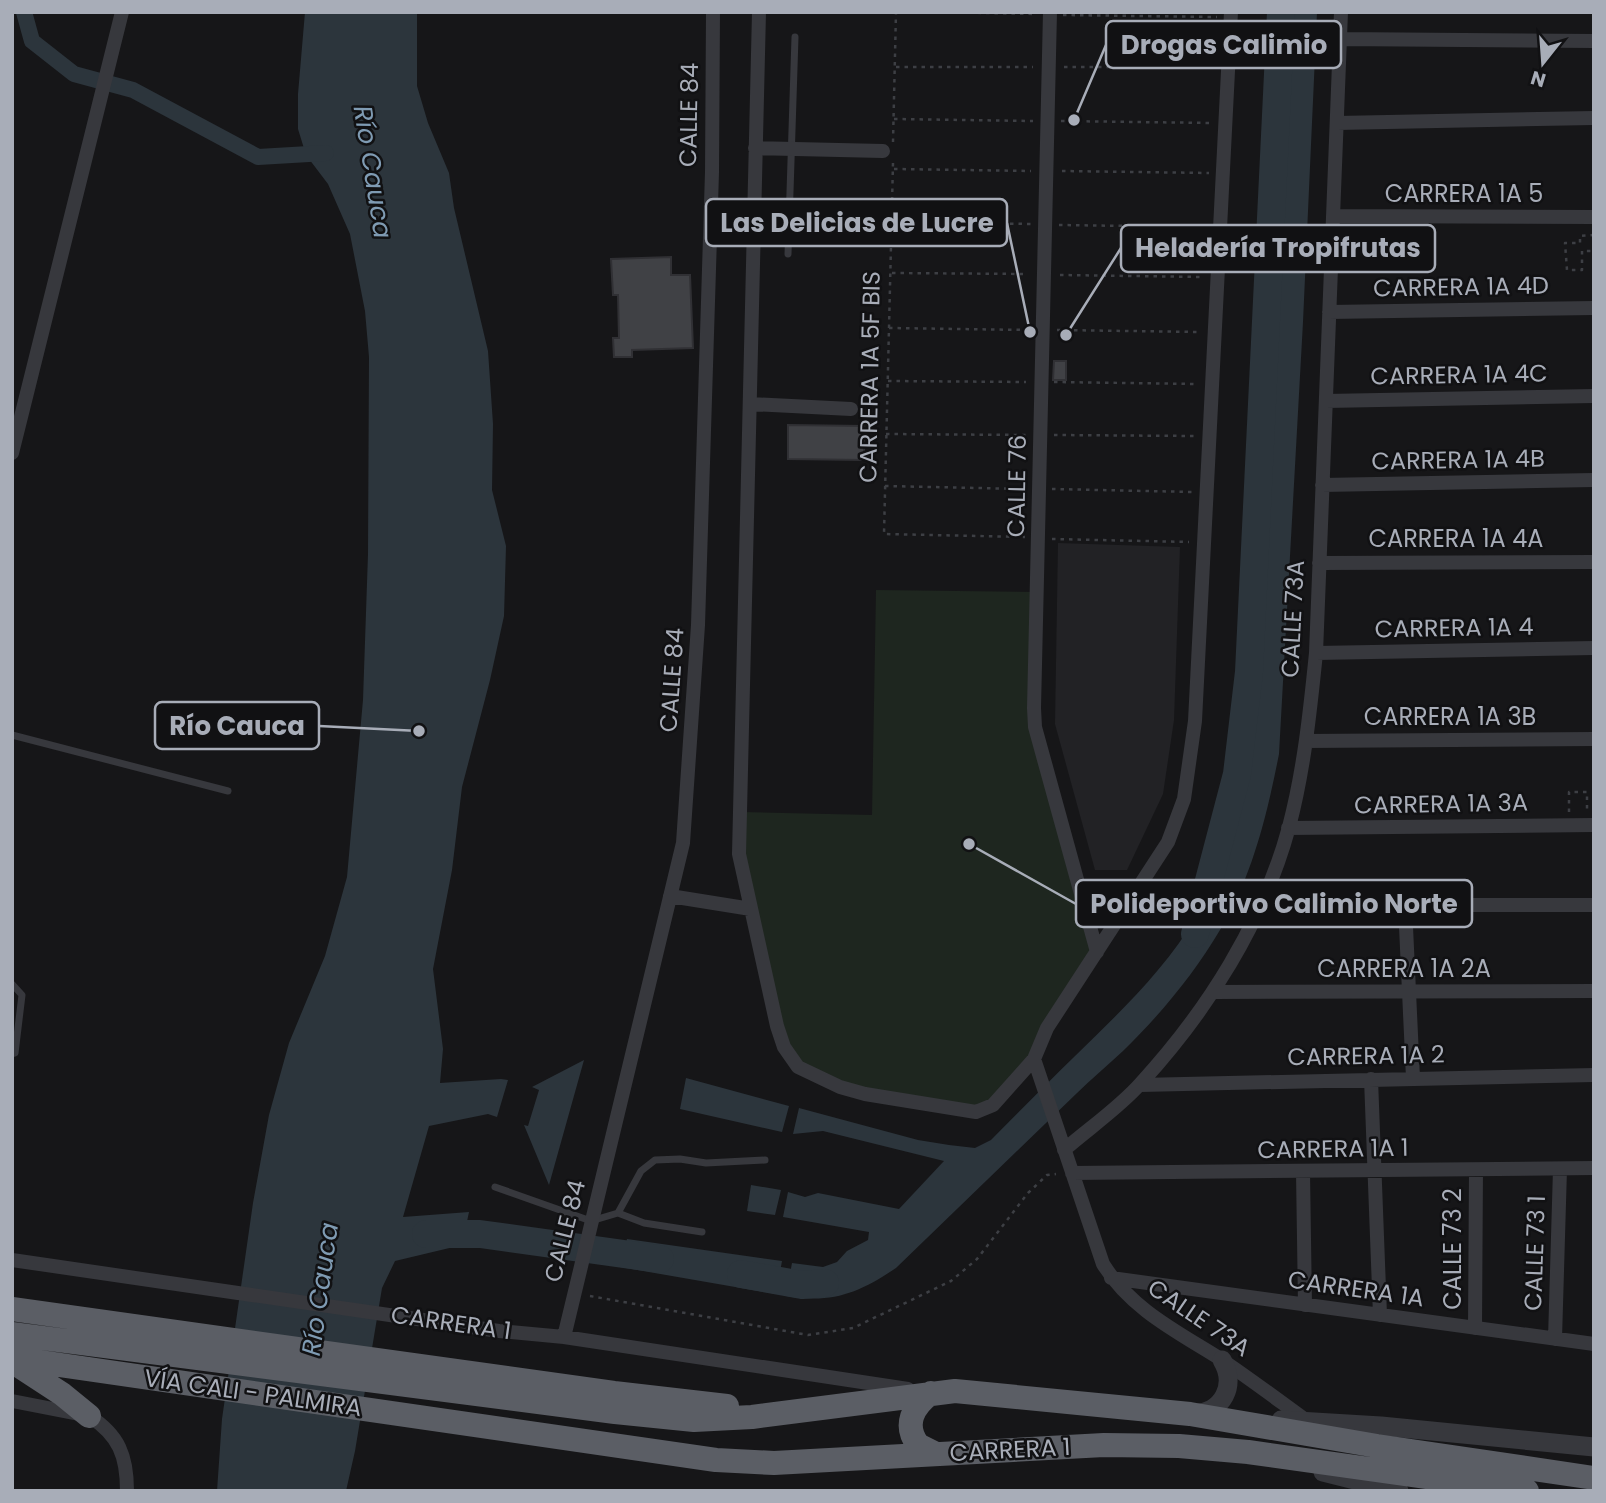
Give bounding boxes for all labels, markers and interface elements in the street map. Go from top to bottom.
callout: Drogas Calimio [1106,21,1341,68]
text: Drogas Calimio [1121,27,1327,63]
north arrow [1508,28,1578,98]
street label: CALLE 84 [671,63,706,167]
text: N [1527,64,1549,94]
water label: Río Cauca [345,103,401,241]
street label: CARRERA 1A 5 [1385,177,1543,210]
callout: Las Delicias de Lucre [706,199,1007,246]
text: Las Delicias de Lucre [720,205,994,241]
callout: Heladería Tropifrutas [1121,225,1435,272]
text: Heladería Tropifrutas [1135,230,1421,266]
street label: CARRERA 1A 4D [1373,268,1549,305]
street label: CARRERA 1A 5F BIS [851,271,888,483]
street label: CARRERA 1A 4C [1370,356,1548,393]
street label: CALLE 76 [999,434,1034,538]
street label: CARRERA 1A 4B [1371,441,1545,478]
street label: CARRERA 1A 4A [1369,522,1543,555]
street label: CALLE 73A [1273,559,1312,679]
street label: CARRERA 1A 4 [1374,610,1534,645]
street label: CALLE 84 [651,627,692,733]
street label: CARRERA 1A 3B [1364,700,1536,733]
callout: Río Cauca [155,702,319,749]
text: Río Cauca [169,708,305,744]
street label: CARRERA 1A 3A [1354,785,1528,822]
callout: Polideportivo Calimio Norte [1076,880,1472,927]
text: Polideportivo Calimio Norte [1090,886,1458,922]
street label: CARRERA 1A 2A [1317,952,1491,985]
street label: CARRERA 1A 2 [1287,1038,1445,1073]
street label: CARRERA 1A 1 [1257,1131,1409,1166]
street label: CALLE 84 [536,1176,593,1286]
street label: CALLE 73 2 [1436,1188,1469,1310]
street label: CALLE 73 1 [1516,1195,1553,1311]
water label: Río Cauca [293,1220,347,1358]
street label: CARRERA 1A [1286,1263,1426,1314]
street label: CALLE 73A [1141,1271,1257,1364]
street label: CARRERA 1 [389,1298,513,1347]
street label: VÍA CALI - PALMIRA [142,1361,364,1424]
street label: CARRERA 1 [949,1430,1071,1469]

